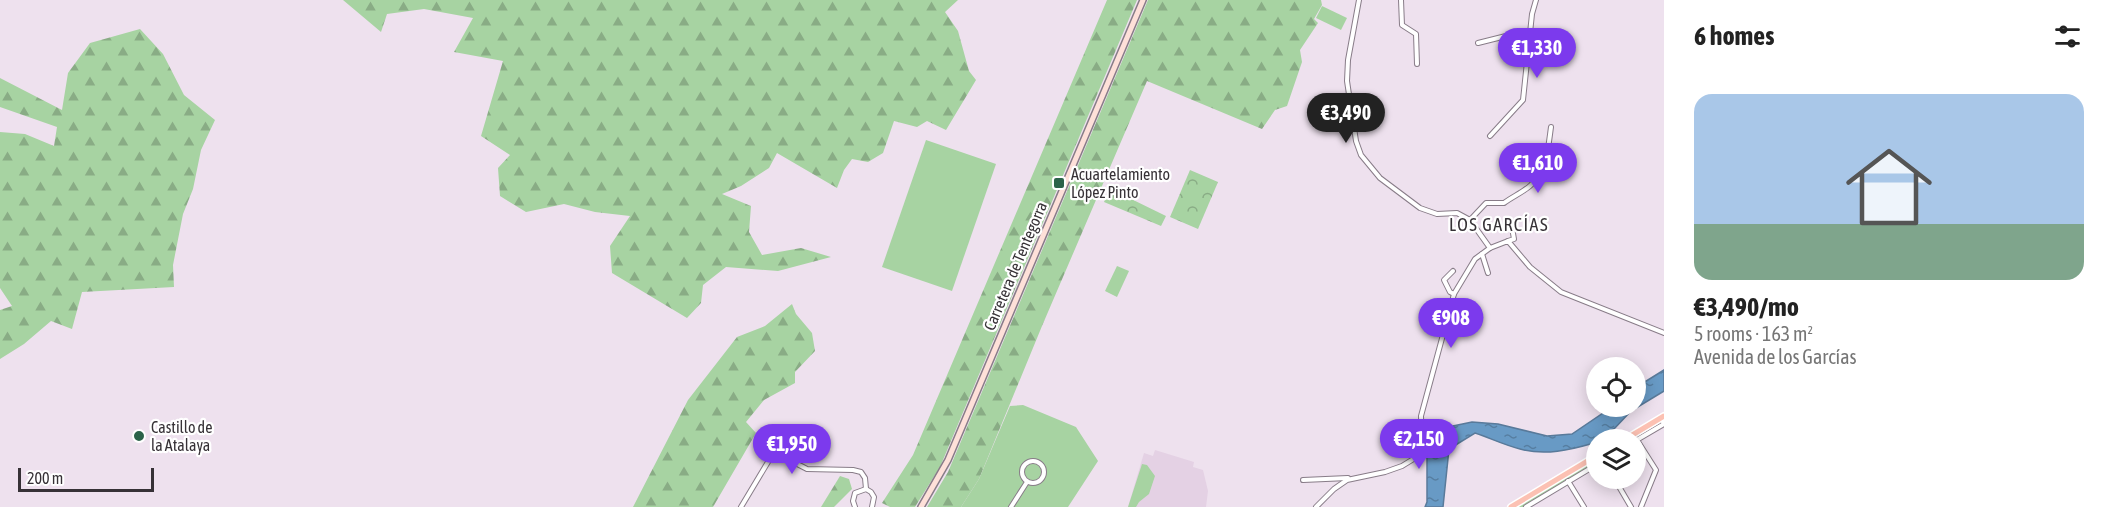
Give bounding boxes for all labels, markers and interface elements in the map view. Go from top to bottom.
icon: filters [2051,20,2084,53]
text: 6 homes [1694,21,1774,51]
pin: €1,330 [1488,28,1586,79]
text: €1,330 [1512,36,1562,59]
pin: €3,490 [1297,93,1395,144]
text: €3,490 [1321,101,1371,124]
icon: home [1835,133,1943,241]
pin: €1,610 [1489,143,1587,194]
text: €1,610 [1513,151,1563,174]
place label: Acuartelamiento López Pinto [1071,165,1170,202]
marker: Acuartelamiento López Pinto [1052,176,1066,190]
street label: Carretera de Tentegorra [980,199,1051,333]
district label: LOS GARCÍAS [1449,214,1549,235]
text: €3,490/mo [1694,292,1799,322]
pin: €908 [1415,298,1487,349]
text: €908 [1432,306,1470,329]
text: 5 rooms · 163 m² [1694,322,1813,345]
text: Avenida de los Garcías [1694,345,1857,368]
map controls [1586,357,1646,489]
button: locate [1586,357,1646,417]
place label: Castillo de la Atalaya [151,418,212,455]
pin: €2,150 [1370,419,1468,470]
pin: €1,950 [743,424,841,475]
text: €2,150 [1394,427,1444,450]
marker: Castillo de la Atalaya [132,429,146,443]
button: layers [1586,429,1646,489]
text: €1,950 [767,432,817,455]
scale bar [18,465,154,492]
text: 200 m [27,469,63,487]

